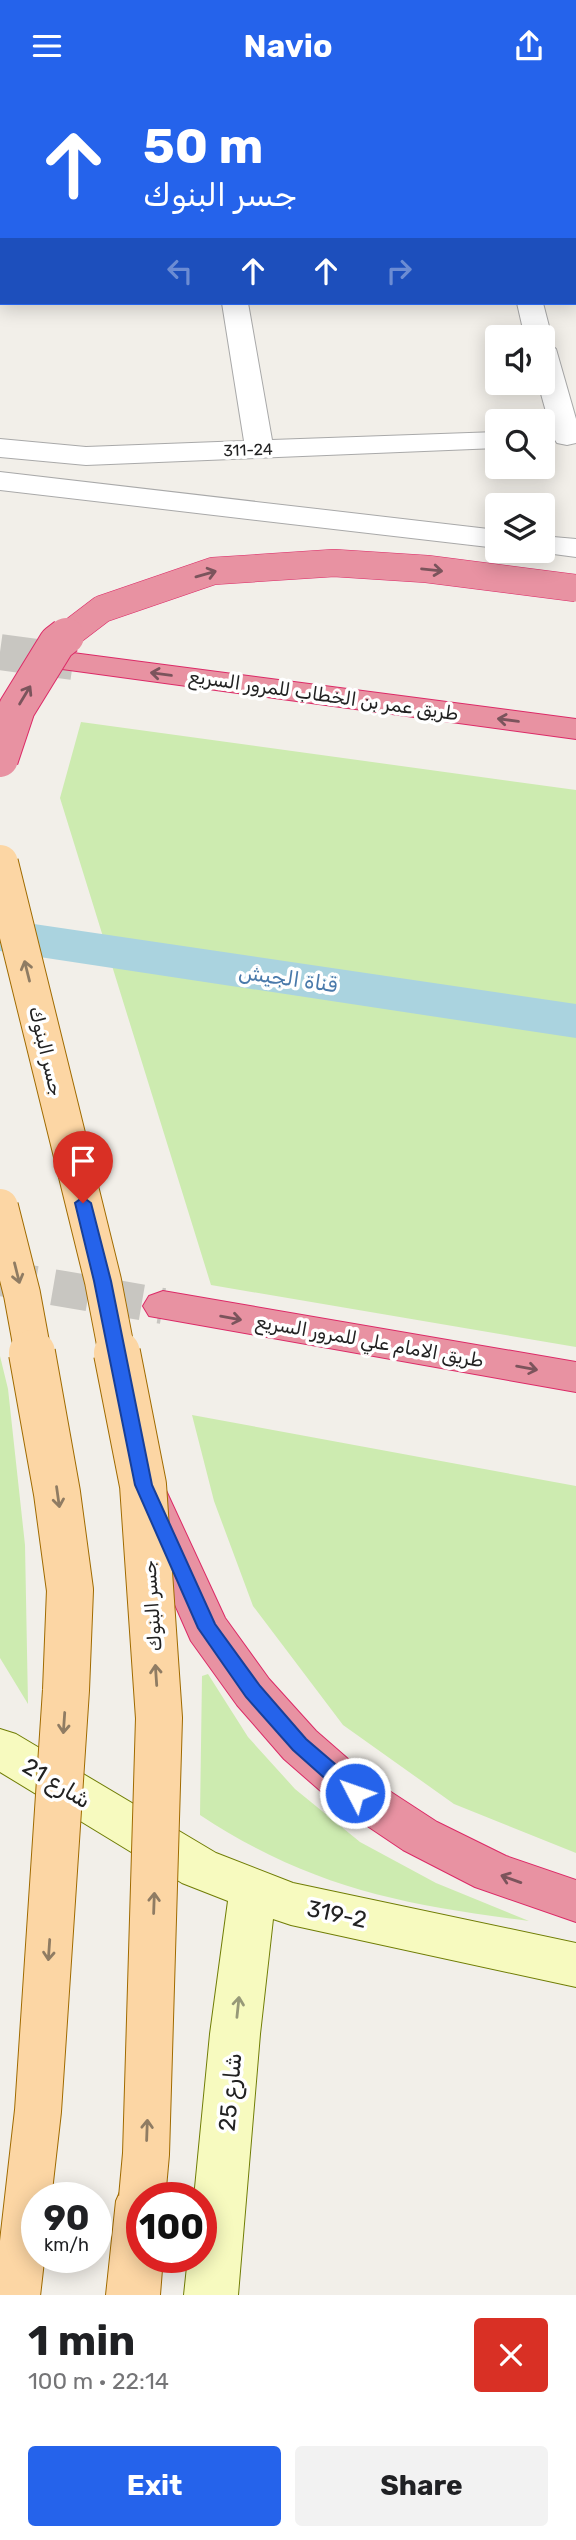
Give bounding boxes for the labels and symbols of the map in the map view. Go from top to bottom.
street label: 311-24 [223,440,273,460]
one-way arrow [421,563,443,576]
one-way arrow [194,567,217,580]
street label: طريق عمر بن الخطاب للمرور السريع [188,665,460,727]
one-way arrow [151,667,173,680]
one-way arrow [19,686,33,706]
one-way arrow [497,713,520,726]
water label: قناة الجيش [237,959,339,997]
one-way arrow [20,961,33,983]
street label: جسر البنوك [24,1004,68,1098]
pin [53,1131,113,1203]
one-way arrow [11,1261,24,1284]
street label: طريق الامام علي للمرور السريع [254,1310,486,1375]
one-way arrow [219,1312,242,1325]
one-way arrow [515,1362,538,1375]
one-way arrow [51,1485,64,1507]
street label: جسر البنوك [137,1560,167,1652]
one-way arrow [150,1664,163,1687]
one-way arrow [57,1711,70,1734]
street label: شارع 21 [17,1752,96,1816]
position arrow [318,1756,392,1830]
one-way arrow [501,1872,523,1884]
one-way arrow [147,1891,160,1914]
street label: 319-2 [305,1894,369,1934]
one-way arrow [42,1938,55,1961]
one-way arrow [231,1997,244,2019]
street label: شارع 25 [213,2052,249,2133]
one-way arrow [140,2119,154,2142]
speed limit sign: 100 [126,2182,217,2273]

